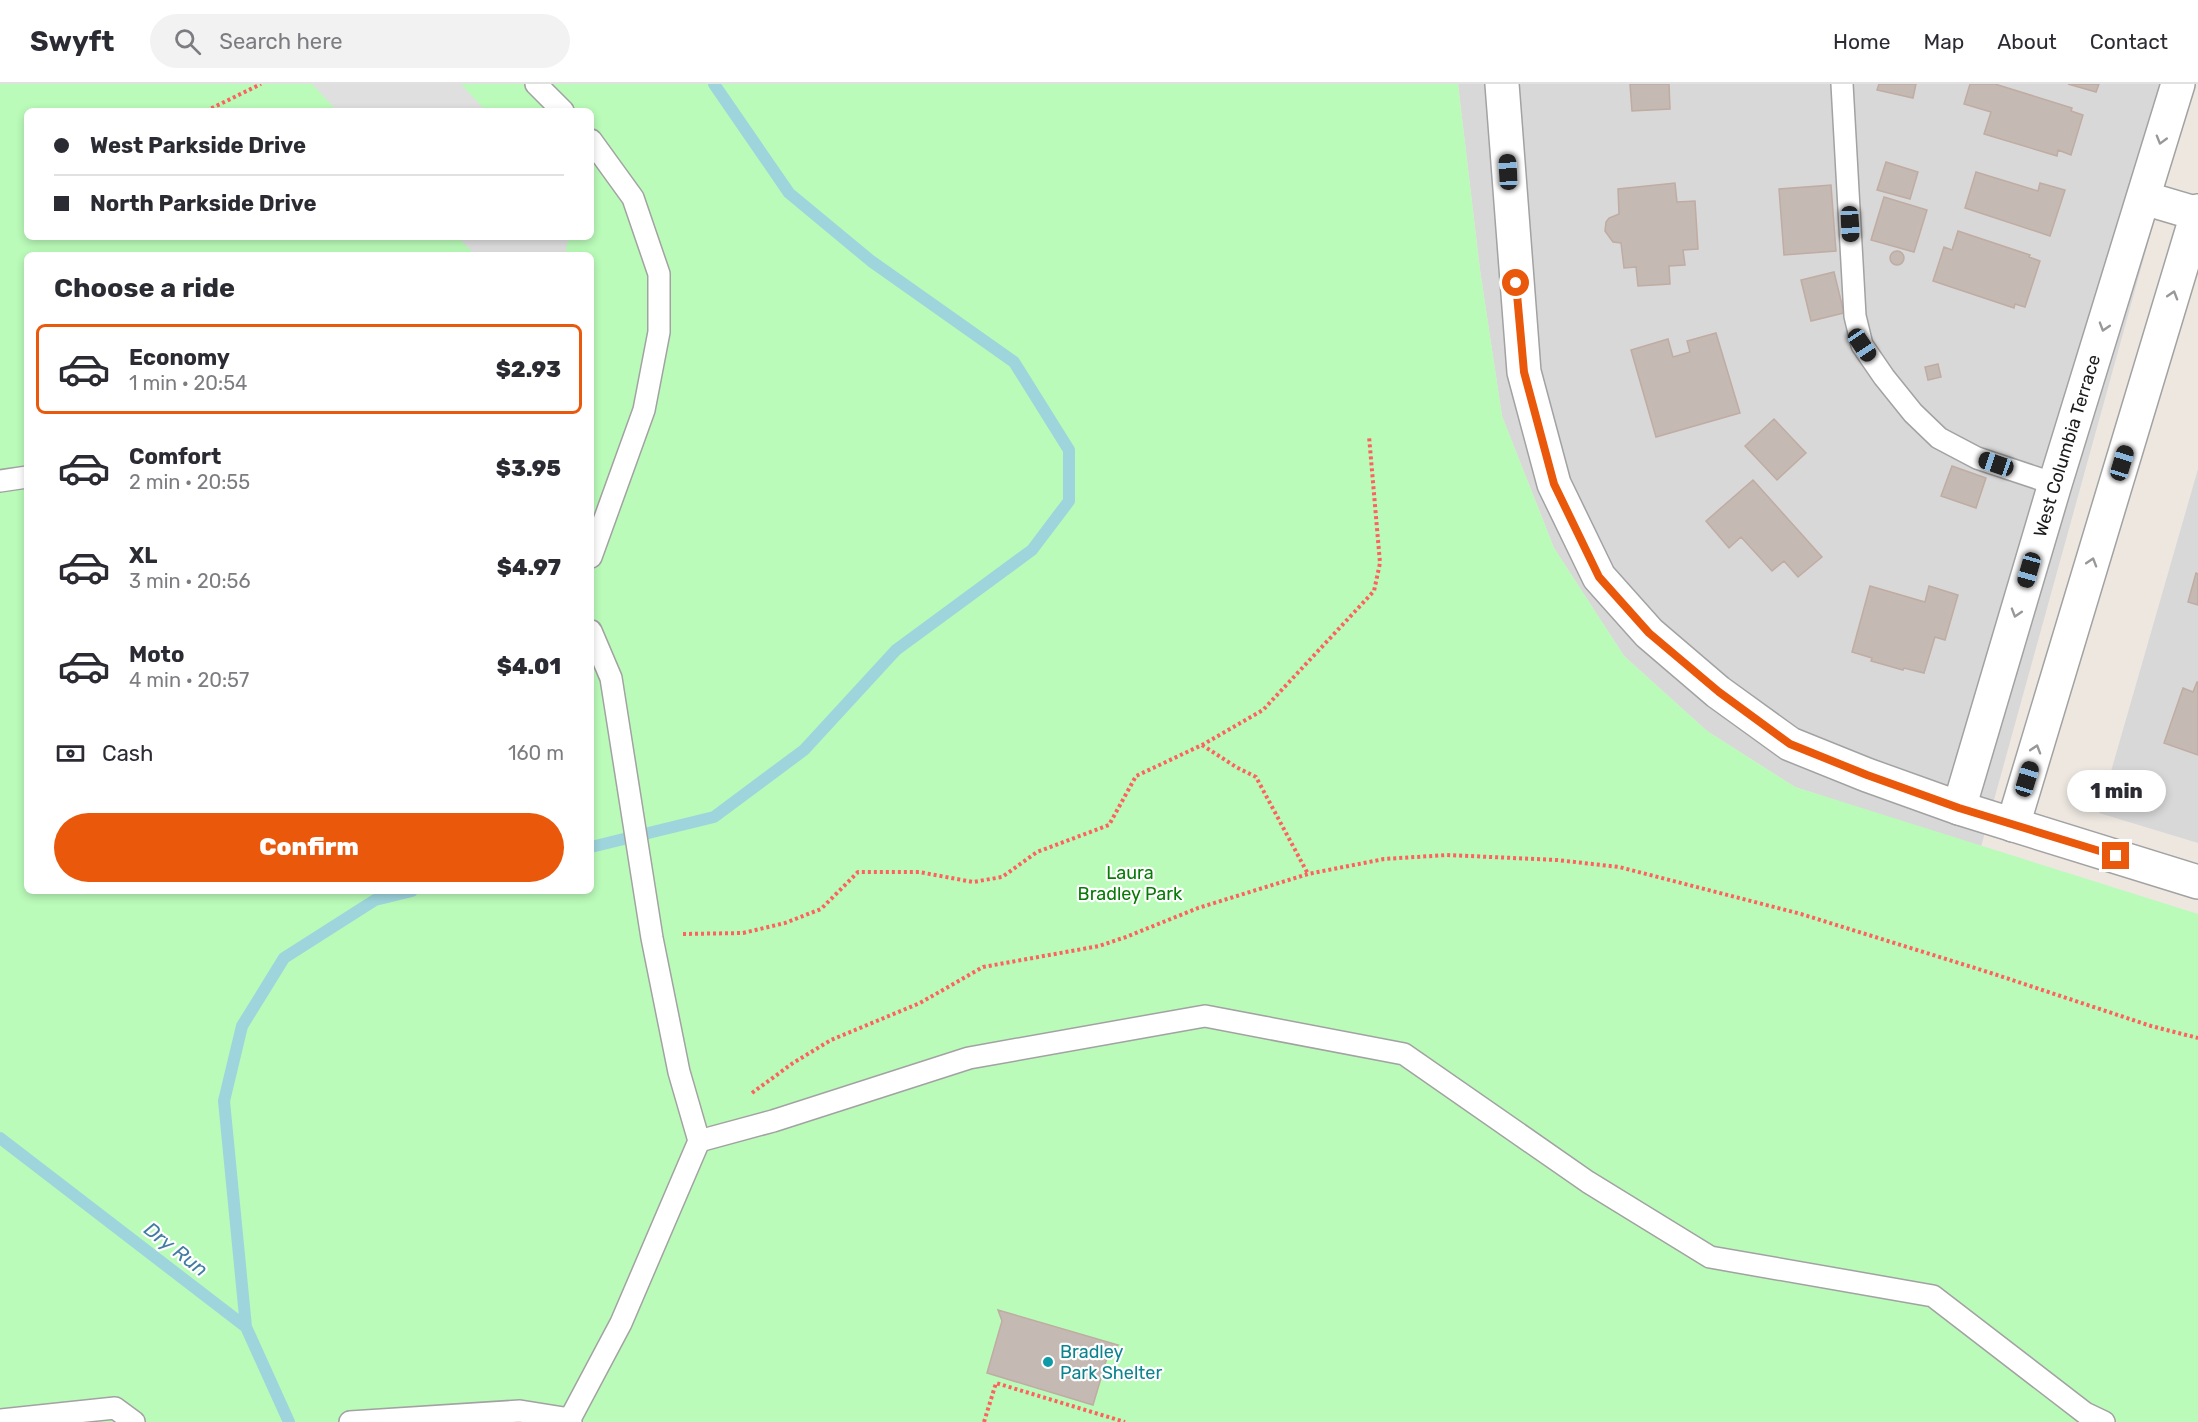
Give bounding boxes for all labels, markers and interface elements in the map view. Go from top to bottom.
search box [150,14,570,68]
text: Swyft [30,25,114,58]
icon: search [171,25,204,58]
text: Search here [219,28,343,55]
text: Home [1833,29,1890,54]
text: Map [1923,29,1964,54]
text: About [1997,29,2057,54]
text: Contact [2090,29,2168,54]
text: West Parkside Drive [90,132,306,159]
one-way arrow [2156,134,2168,145]
car [1498,154,1518,190]
text: North Parkside Drive [90,190,317,217]
car [1840,206,1860,242]
route start [1502,269,1529,296]
text: Choose a ride [54,272,235,304]
one-way arrow [2166,290,2178,301]
one-way arrow [2099,321,2111,331]
car [1844,325,1880,365]
icon: car [57,342,111,396]
text: Economy [129,344,230,371]
street label: West Columbia Terrace [2029,352,2105,540]
text: $2.93 [496,356,561,383]
text: 1 min · 20:54 [129,371,247,395]
icon: car [57,441,111,495]
text: Comfort [129,443,221,470]
car [2108,443,2136,483]
car [1976,450,2016,478]
text: $3.95 [496,455,561,482]
text: 2 min · 20:55 [129,470,250,494]
icon: car [57,540,111,594]
text: XL [129,542,157,569]
car [2015,550,2043,590]
text: $4.97 [497,554,561,581]
one-way arrow [2085,557,2097,568]
text: 3 min · 20:56 [129,569,251,593]
one-way arrow [2011,607,2023,618]
icon: car [57,639,111,693]
text: Moto [129,641,184,668]
text: $4.01 [497,653,561,680]
text: 4 min · 20:57 [129,668,249,692]
icon: cash [54,737,87,770]
text: Cash [102,740,153,767]
text: 160 m [508,741,564,765]
one-way arrow [2029,744,2041,754]
car [2013,759,2041,799]
callout: 1 min [2066,769,2166,811]
text: 1 min [2090,779,2143,803]
button: Confirm [54,813,564,882]
route end [2102,842,2129,869]
park label: Laura Bradley Park [1078,862,1183,905]
water label: Dry Run [139,1217,213,1281]
place label: Bradley Park Shelter [1060,1341,1162,1384]
marker: Bradley Park Shelter [1041,1355,1055,1369]

